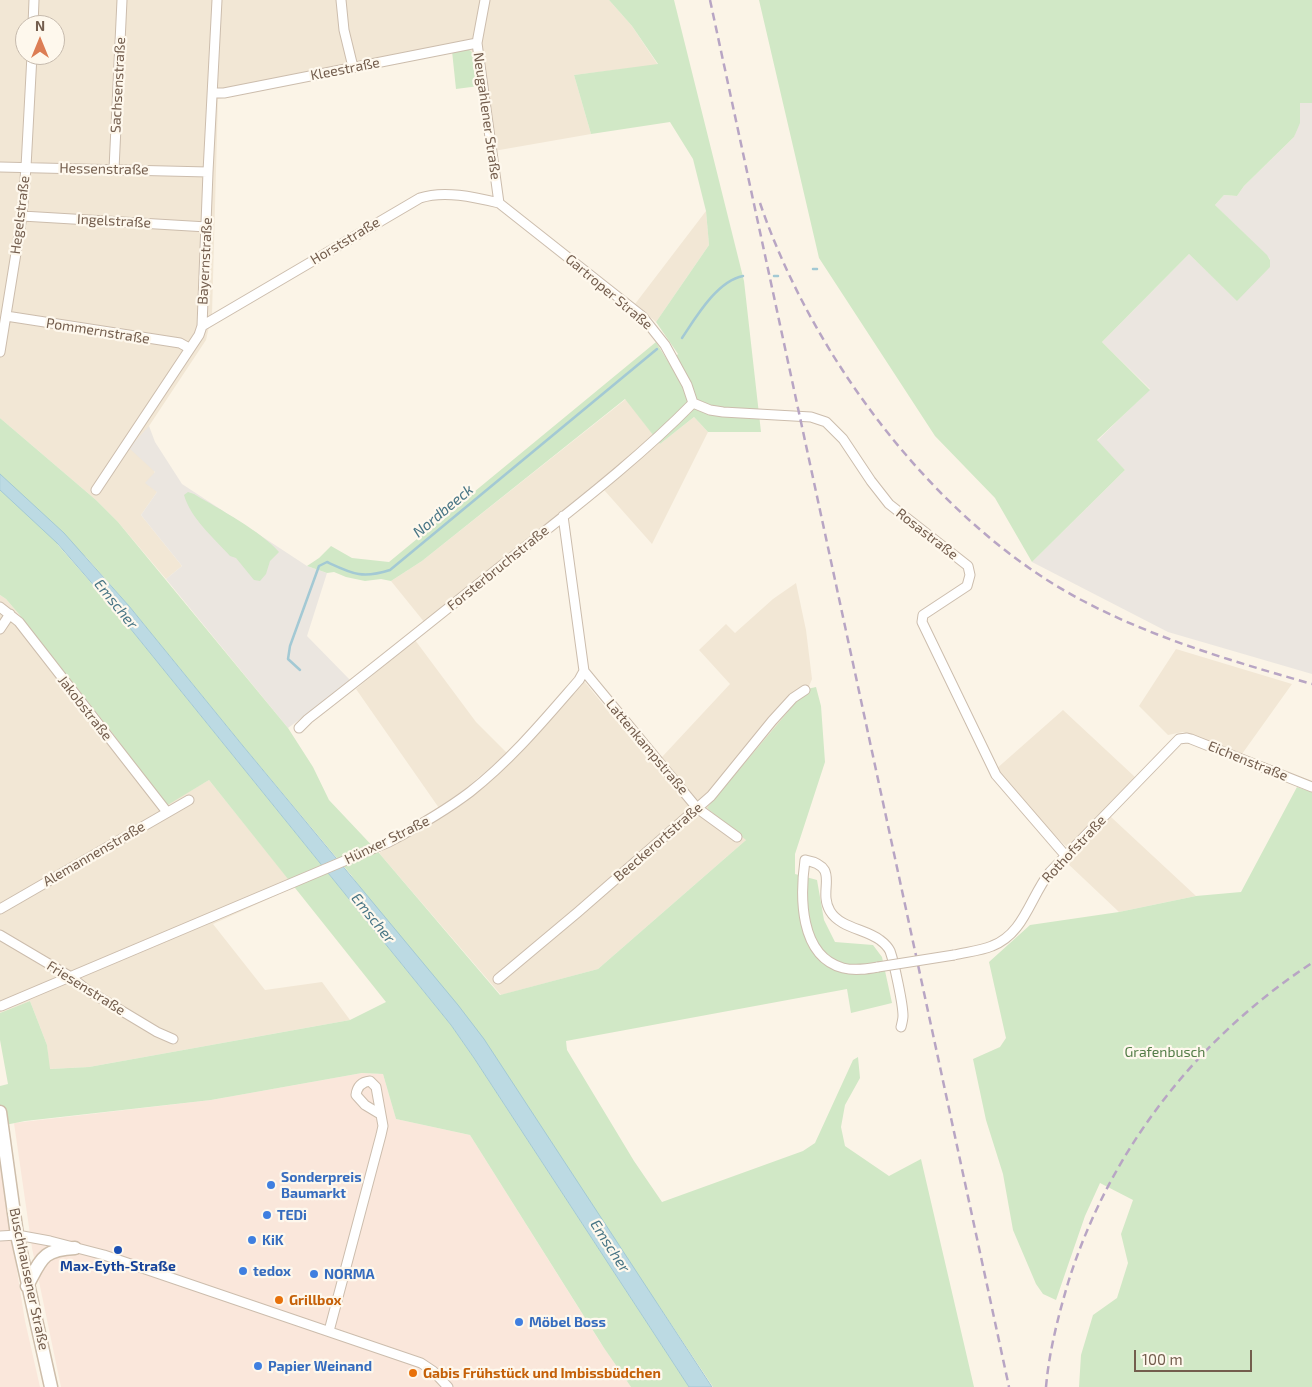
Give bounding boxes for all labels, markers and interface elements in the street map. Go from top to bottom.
north arrow [15,15,65,65]
text: N [35,17,45,34]
street label: Sachsenstraße [107,37,129,133]
street label: Neugahlener Straße [470,51,504,181]
street label: Kleestraße [309,54,381,84]
street label: Hessenstraße [59,160,149,178]
street label: Hegelstraße [7,175,33,255]
street label: Ingelstraße [77,211,151,231]
street label: Horststraße [307,214,383,268]
street label: Bayernstraße [194,217,216,305]
street label: Gartroper Straße [562,251,656,333]
street label: Pommernstraße [45,315,151,347]
water label: Nordbeeck [409,481,477,541]
street label: Rosastraße [893,505,961,563]
street label: Forsterbruchstraße [444,522,552,614]
water label: Emscher [90,575,142,633]
street label: Jakobstraße [54,672,116,744]
street label: Lattenkampstraße [602,696,692,798]
street label: Eichenstraße [1206,737,1290,785]
street label: Beeckerortstraße [610,799,706,885]
street label: Hünxer Straße [342,812,432,868]
street label: Rothofstraße [1039,812,1109,886]
street label: Alemannenstraße [40,818,148,890]
water label: Emscher [347,889,399,947]
street label: Friesenstraße [44,957,128,1019]
park label: Grafenbusch [1124,1044,1206,1060]
place label: Sonderpreis Baumarkt [281,1169,362,1202]
marker: Sonderpreis Baumarkt [265,1179,277,1191]
street label: Buschhausener Straße [6,1206,52,1352]
place label: TEDi [277,1207,307,1223]
marker: TEDi [261,1209,273,1221]
water label: Emscher [586,1216,634,1276]
place label: KiK [262,1232,284,1248]
marker: KiK [246,1234,258,1246]
marker: Max-Eyth-Straße [112,1244,124,1256]
place label: Max-Eyth-Straße [60,1258,176,1274]
place label: tedox [253,1263,291,1279]
marker: tedox [237,1265,249,1277]
place label: NORMA [324,1266,375,1282]
marker: NORMA [308,1268,320,1280]
place label: Grillbox [289,1292,341,1308]
marker: Grillbox [273,1294,285,1306]
place label: Möbel Boss [529,1314,606,1330]
marker: Möbel Boss [513,1316,525,1328]
scale bar [1137,1340,1254,1372]
text: 100 m [1142,1350,1183,1368]
place label: Papier Weinand [268,1358,372,1374]
marker: Papier Weinand [252,1360,264,1372]
place label: Gabis Frühstück und Imbissbüdchen [423,1365,661,1381]
marker: Gabis Frühstück und Imbissbüdchen [407,1367,419,1379]

